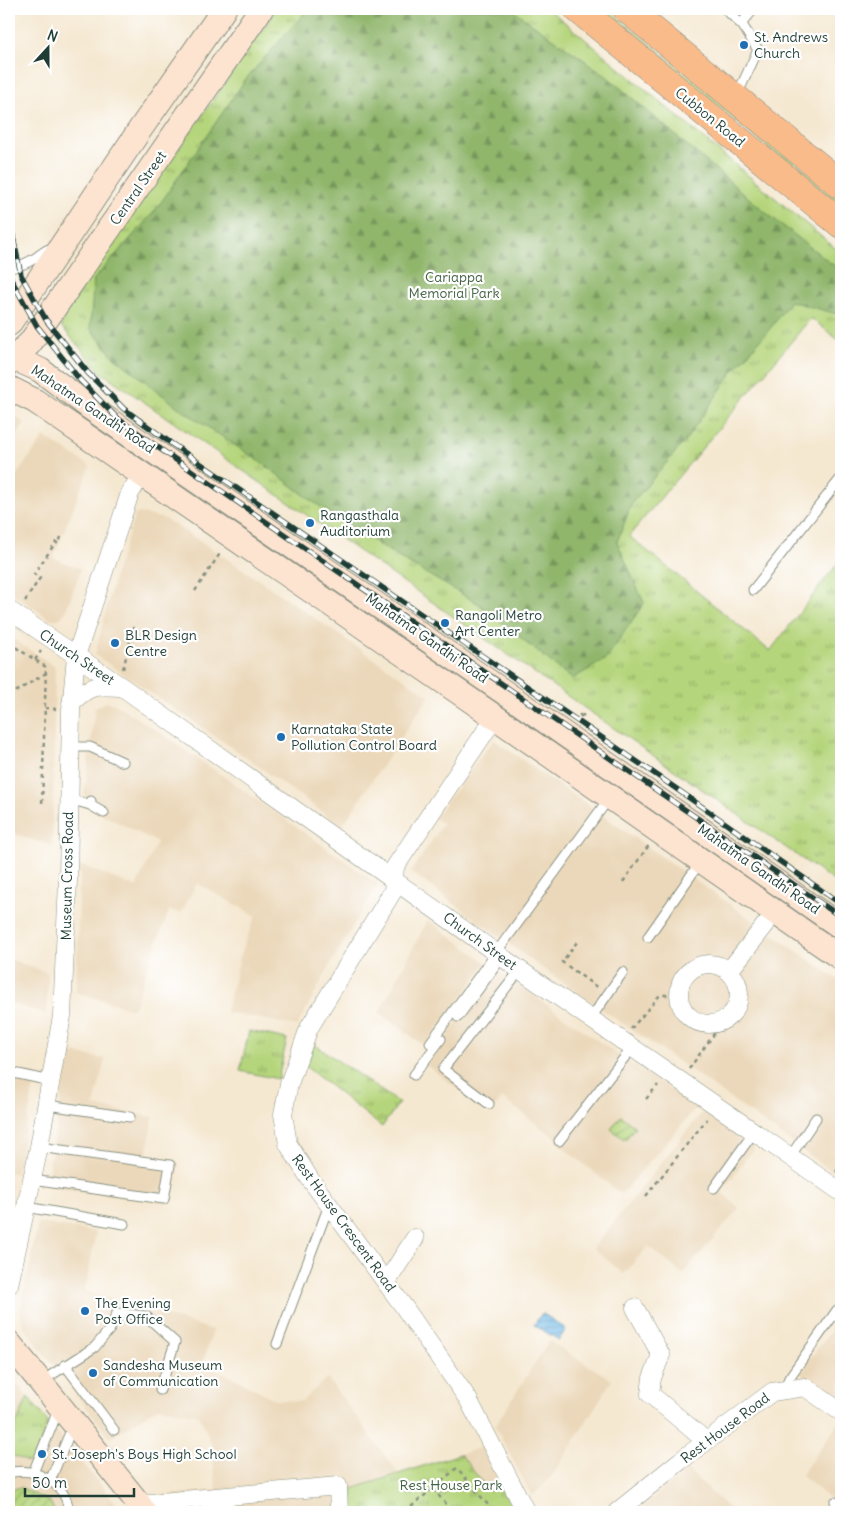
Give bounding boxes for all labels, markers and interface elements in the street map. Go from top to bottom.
north arrow [22,22,72,72]
text: N [45,26,60,46]
place label: St. Andrews Church [754,28,828,62]
marker: St. Andrews Church [738,39,750,51]
street label: Cubbon Road [671,83,749,151]
street label: Central Street [106,147,170,229]
park label: Cariappa Memorial Park [408,268,500,302]
street label: Mahatma Gandhi Road [28,361,158,457]
place label: Rangasthala Auditorium [320,506,399,540]
marker: Rangasthala Auditorium [304,517,316,529]
street label: Mahatma Gandhi Road [362,589,492,687]
place label: Rangoli Metro Art Center [455,606,542,640]
marker: Rangoli Metro Art Center [439,617,451,629]
street label: Church Street [36,625,118,689]
place label: BLR Design Centre [125,626,197,660]
marker: BLR Design Centre [109,637,121,649]
place label: Karnataka State Pollution Control Board [291,720,437,754]
marker: Karnataka State Pollution Control Board [275,731,287,743]
street label: Museum Cross Road [57,812,77,940]
street label: Mahatma Gandhi Road [694,820,824,918]
street label: Church Street [440,908,521,974]
street label: Rest House Crescent Road [288,1151,400,1295]
place label: The Evening Post Office [95,1294,171,1328]
marker: The Evening Post Office [79,1305,91,1317]
place label: Sandesha Museum of Communication [103,1356,222,1390]
marker: Sandesha Museum of Communication [87,1367,99,1379]
street label: Rest House Road [677,1389,773,1467]
place label: St. Joseph's Boys High School [52,1445,237,1463]
marker: St. Joseph's Boys High School [36,1448,48,1460]
scale bar [25,1466,134,1498]
text: 50 m [32,1473,67,1492]
park label: Rest House Park [400,1476,502,1494]

